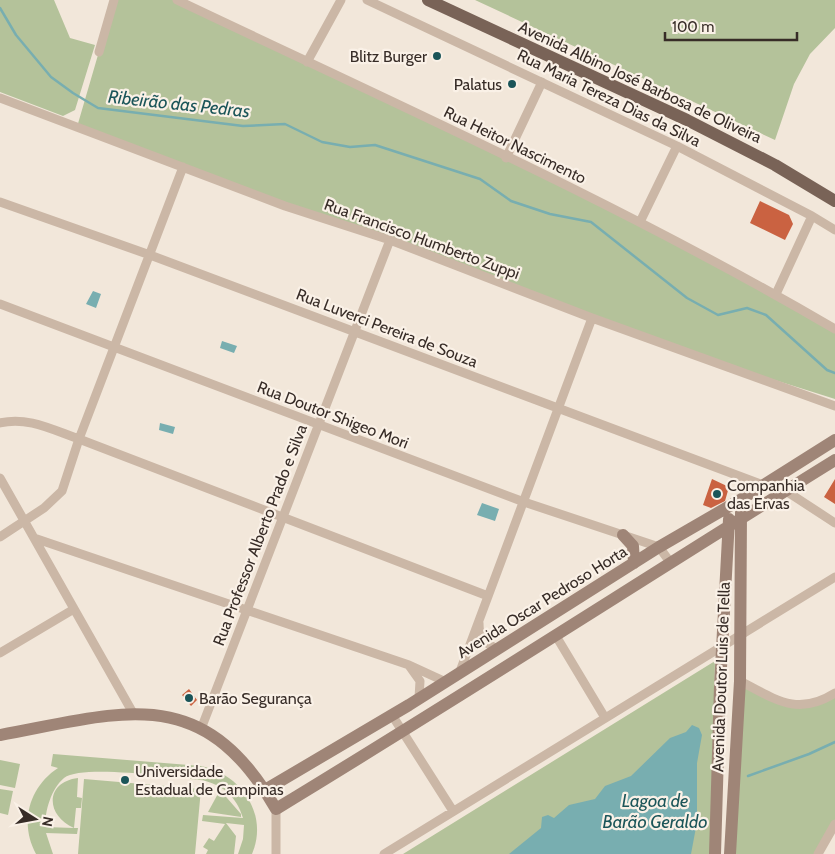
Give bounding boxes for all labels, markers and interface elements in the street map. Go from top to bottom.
scale bar [665,10,798,42]
street label: Avenida Albino José Barbosa de Oliveira [516,17,765,147]
text: 100 m [672,18,714,36]
street label: Rua Maria Tereza Dias da Silva [514,45,704,151]
place label: Blitz Burger [350,47,428,66]
marker: Blitz Burger [431,50,443,62]
place label: Palatus [454,75,502,94]
marker: Palatus [506,78,518,90]
water label: Ribeirão das Pedras [107,86,251,122]
street label: Rua Heitor Nascimento [441,102,589,188]
street label: Rua Francisco Humberto Zuppi [322,195,522,283]
street label: Rua Luverci Pereira de Souza [294,285,481,372]
street label: Rua Doutor Shigeo Mori [255,377,411,453]
street label: Rua Professor Alberto Prado e Silva [209,421,311,648]
place label: Companhia das Ervas [727,476,805,513]
marker: Companhia das Ervas [711,488,723,500]
street label: Avenida Oscar Pedroso Horta [453,542,631,662]
street label: Avenida Doutor Luis de Tella [708,581,734,773]
place label: Barão Segurança [199,689,312,708]
marker: Barão Segurança [183,692,195,704]
place label: Universidade Estadual de Campinas [135,762,284,799]
marker: Universidade Estadual de Campinas [119,774,131,786]
water label: Lagoa de Barão Geraldo [602,790,708,833]
north arrow [10,794,60,844]
text: N [38,815,58,828]

